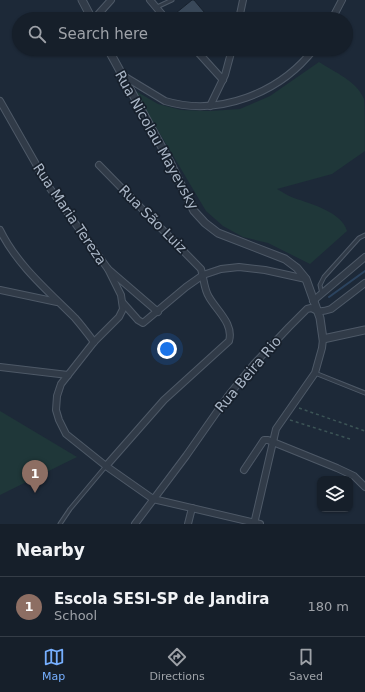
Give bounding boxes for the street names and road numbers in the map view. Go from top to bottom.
street label: Rua Nicolau Mayevsky [112,68,202,212]
street label: Rua Maria Tereza [30,160,110,268]
street label: Rua São Luiz [116,182,190,256]
street label: Rua Beira Rio [212,333,284,415]

